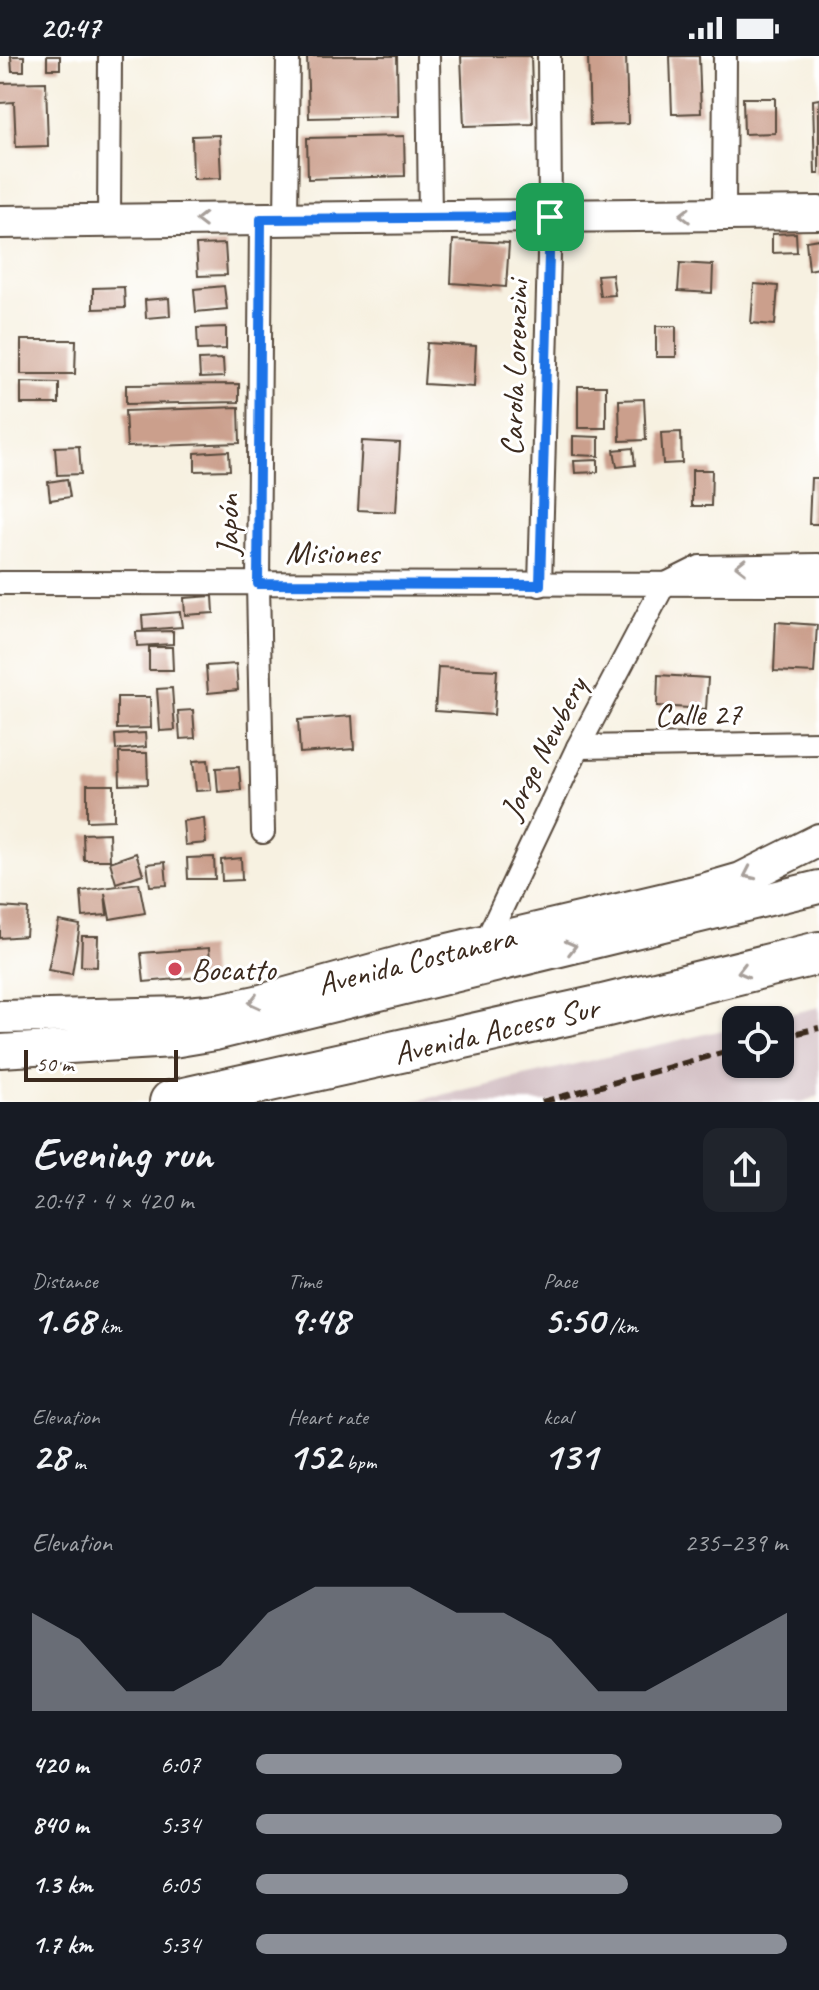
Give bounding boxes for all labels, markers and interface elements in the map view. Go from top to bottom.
text: 20:47 [40,9,100,47]
pin [516,183,584,251]
icon: arrive [528,195,572,239]
one-way arrow [678,206,691,224]
one-way arrow [194,211,207,228]
street label: Carola Lorenzini [491,275,538,457]
street label: Japón [207,493,248,558]
street label: Misiones [285,532,382,573]
one-way arrow [734,557,747,575]
street label: Jorge Newbery [489,668,598,828]
street label: Calle 27 [654,693,743,736]
one-way arrow [743,865,757,881]
street label: Avenida Costanera [313,916,521,1005]
one-way arrow [563,939,577,956]
place label: Bocatto [191,949,277,990]
marker: Bocatto [166,960,184,978]
one-way arrow [737,962,751,979]
street label: Avenida Acceso Sur [390,986,606,1074]
one-way arrow [247,993,261,1010]
map controls [722,1006,794,1078]
button: locate [722,1006,794,1078]
scale bar [24,1046,178,1082]
text: 50 m [36,1050,73,1078]
text: Evening run [32,1126,212,1181]
button: share [703,1128,787,1212]
text: 20:47 · 4 × 420 m [32,1184,193,1217]
text: Distance [32,1267,98,1295]
text: Time [288,1267,321,1295]
text: Pace [543,1267,577,1295]
text: 1.68 [32,1295,95,1345]
text: 9:48 [288,1295,349,1345]
text: 5:50 [543,1295,604,1345]
text: km [95,1312,122,1340]
text: /km [604,1312,638,1340]
text: Elevation [32,1403,100,1431]
text: Heart rate [288,1403,368,1431]
text: kcal [543,1403,572,1431]
text: 28 [32,1431,68,1481]
text: 152 [288,1431,341,1481]
text: 131 [543,1431,597,1481]
text: m [68,1448,86,1476]
text: bpm [341,1448,377,1476]
text: Elevation [32,1526,112,1559]
text: 235–239 m [684,1526,787,1559]
text: 420 m [32,1748,88,1781]
text: 6:07 [160,1748,200,1781]
text: 840 m [32,1808,88,1841]
text: 5:34 [160,1808,200,1841]
text: 1.3 km [32,1868,92,1901]
text: 6:05 [160,1868,200,1901]
text: 1.7 km [32,1928,92,1961]
text: 5:34 [160,1928,200,1961]

